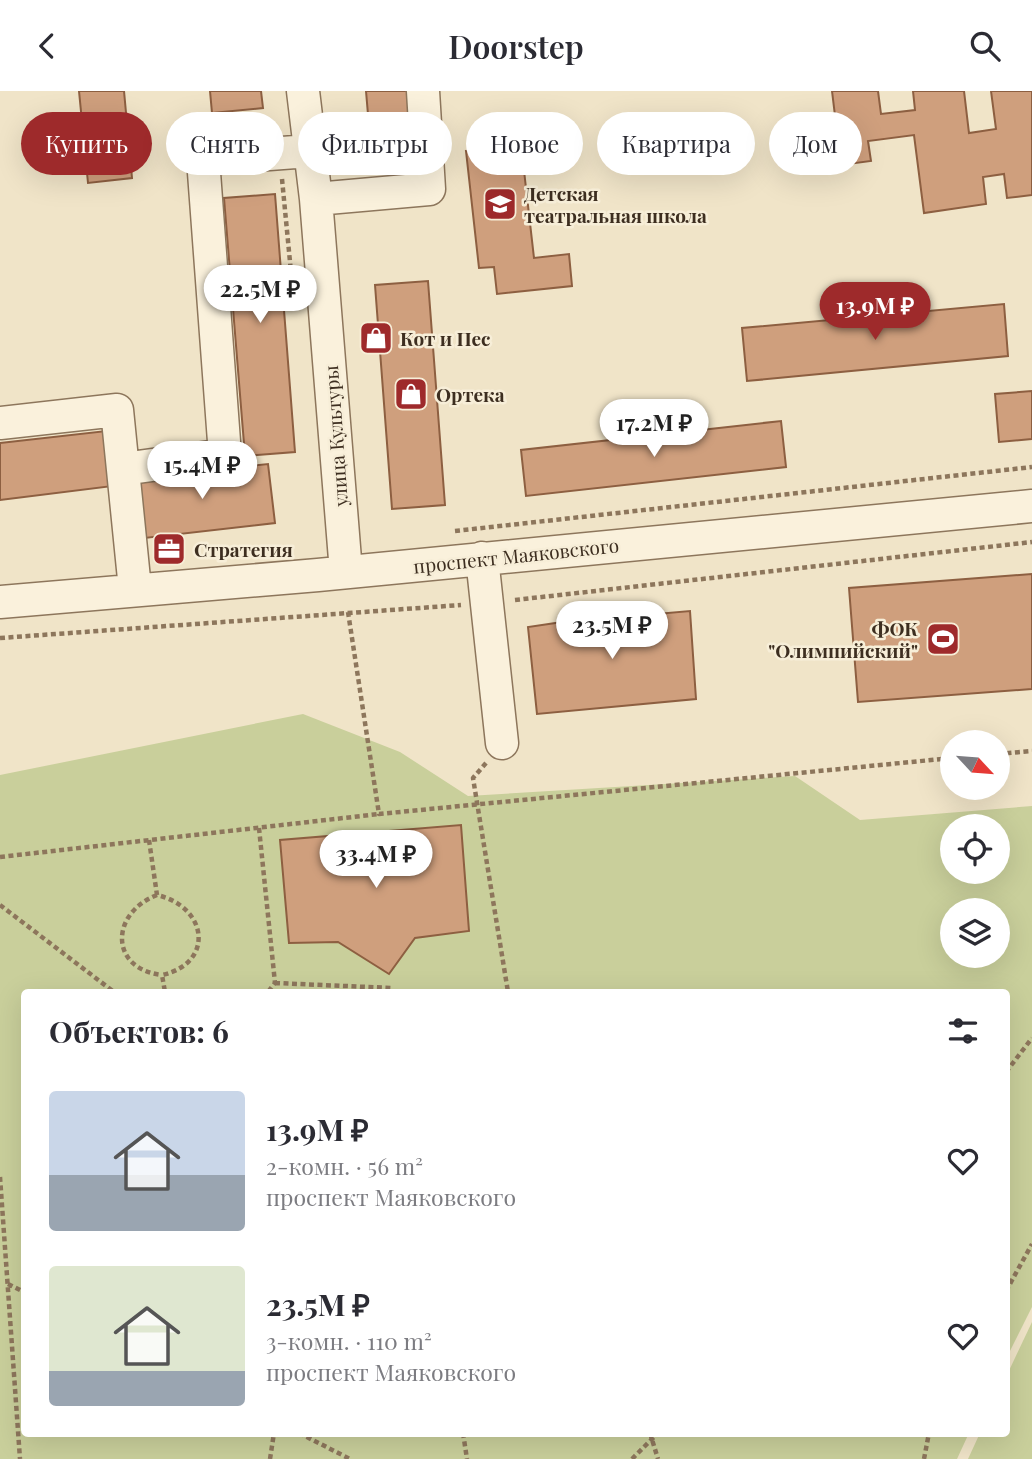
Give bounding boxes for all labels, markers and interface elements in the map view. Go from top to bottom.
text: Doorstep [448,24,584,67]
icon: back [28,27,66,65]
icon: search [966,27,1004,65]
chip: Купить [21,112,152,175]
chip: Снять [166,112,284,175]
chip: Фильтры [298,112,452,175]
chip: Новое [466,112,583,175]
chip: Квартира [597,112,755,175]
chip: Дом [769,112,862,175]
place label: Детская театральная школа [524,180,707,228]
school or university icon: Детская театральная школа [481,185,519,223]
pin: 22.5M ₽ [195,265,325,325]
text: 22.5M ₽ [220,272,300,303]
pin: 13.9M ₽ [810,282,940,342]
text: 13.9M ₽ [836,289,914,320]
shop icon: Кот и Пес [357,319,395,357]
place label: Кот и Пес [400,325,490,351]
street label: улица Культуры [317,365,353,508]
shop icon: Ортека [392,375,430,413]
place label: Ортека [436,381,505,407]
pin: 17.2M ₽ [589,399,719,459]
text: 17.2M ₽ [616,406,692,437]
pin: 15.4M ₽ [137,441,267,501]
text: 15.4M ₽ [163,448,241,479]
office icon: Стратегия [150,530,188,568]
street label: проспект Маяковского [412,531,620,579]
place label: Стратегия [194,536,293,562]
pin: 23.5M ₽ [547,601,677,661]
text: 23.5M ₽ [572,608,652,639]
place label: ФОК "Олимпийский" [768,615,918,663]
sports icon: ФОК "Олимпийский" [924,620,962,658]
north arrow [940,730,1010,800]
map controls [940,730,1010,968]
button: locate [940,814,1010,884]
pin: 33.4M ₽ [311,831,441,890]
text: 33.4M ₽ [336,837,416,868]
button: layers [940,898,1010,968]
text: Объектов: 6 [49,1011,229,1051]
icon: filters [944,1012,982,1050]
text: 13.9M ₽ [266,1109,369,1149]
icon: home [105,1119,189,1203]
icon: heart [944,1142,982,1180]
text: 2-комн. · 56 m² [266,1150,423,1181]
text: проспект Маяковского [266,1181,516,1212]
text: 23.5M ₽ [266,1284,370,1324]
icon: home [105,1294,189,1378]
icon: heart [944,1317,982,1355]
text: 3-комн. · 110 m² [266,1325,432,1356]
text: проспект Маяковского [266,1356,516,1387]

